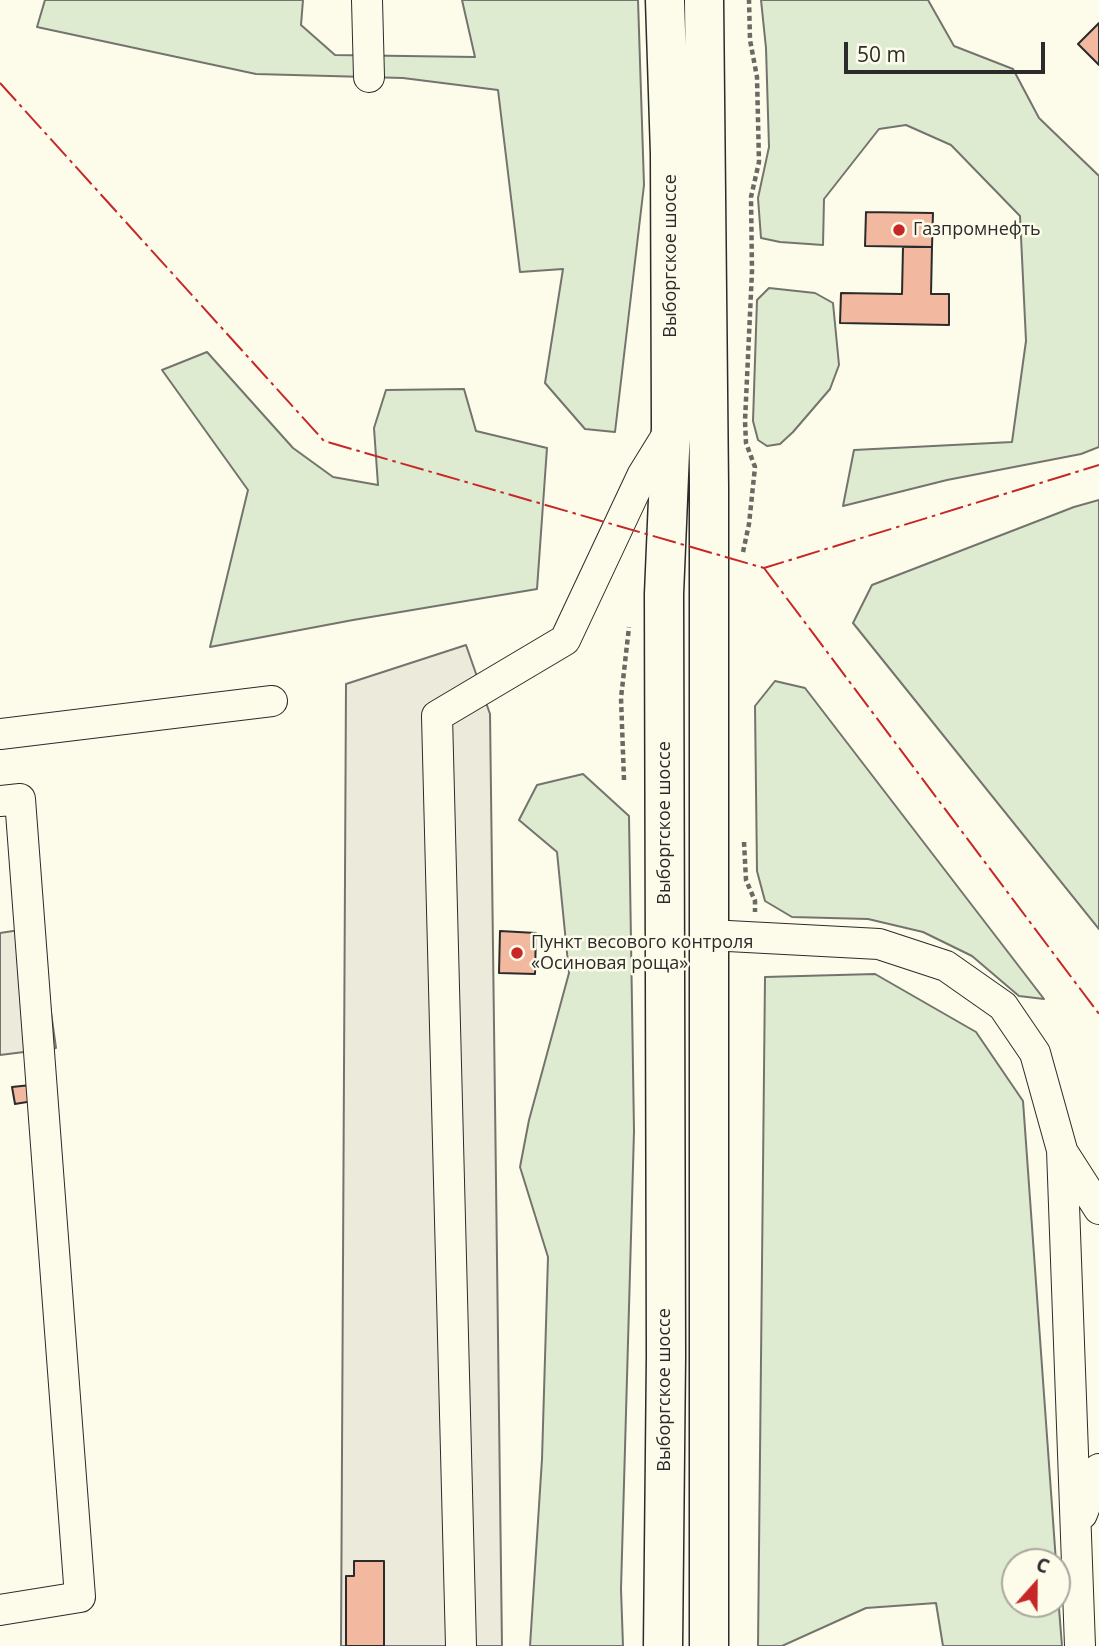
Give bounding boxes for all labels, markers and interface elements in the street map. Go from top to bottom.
scale bar [847,28,1048,72]
text: 50 m [857,40,906,68]
street label: Выборгское шоссе [660,174,682,338]
place label: Газпромнефть [913,219,1041,241]
marker: Газпромнефть [891,222,907,238]
street label: Выборгское шоссе [654,741,676,905]
place label: Пункт весового контроля «Осиновая роща» [531,932,753,974]
marker: Пункт весового контроля «Осиновая роща» [509,945,525,961]
street label: Выборгское шоссе [654,1308,676,1472]
north arrow [1001,1548,1071,1618]
text: С [1032,1551,1053,1580]

